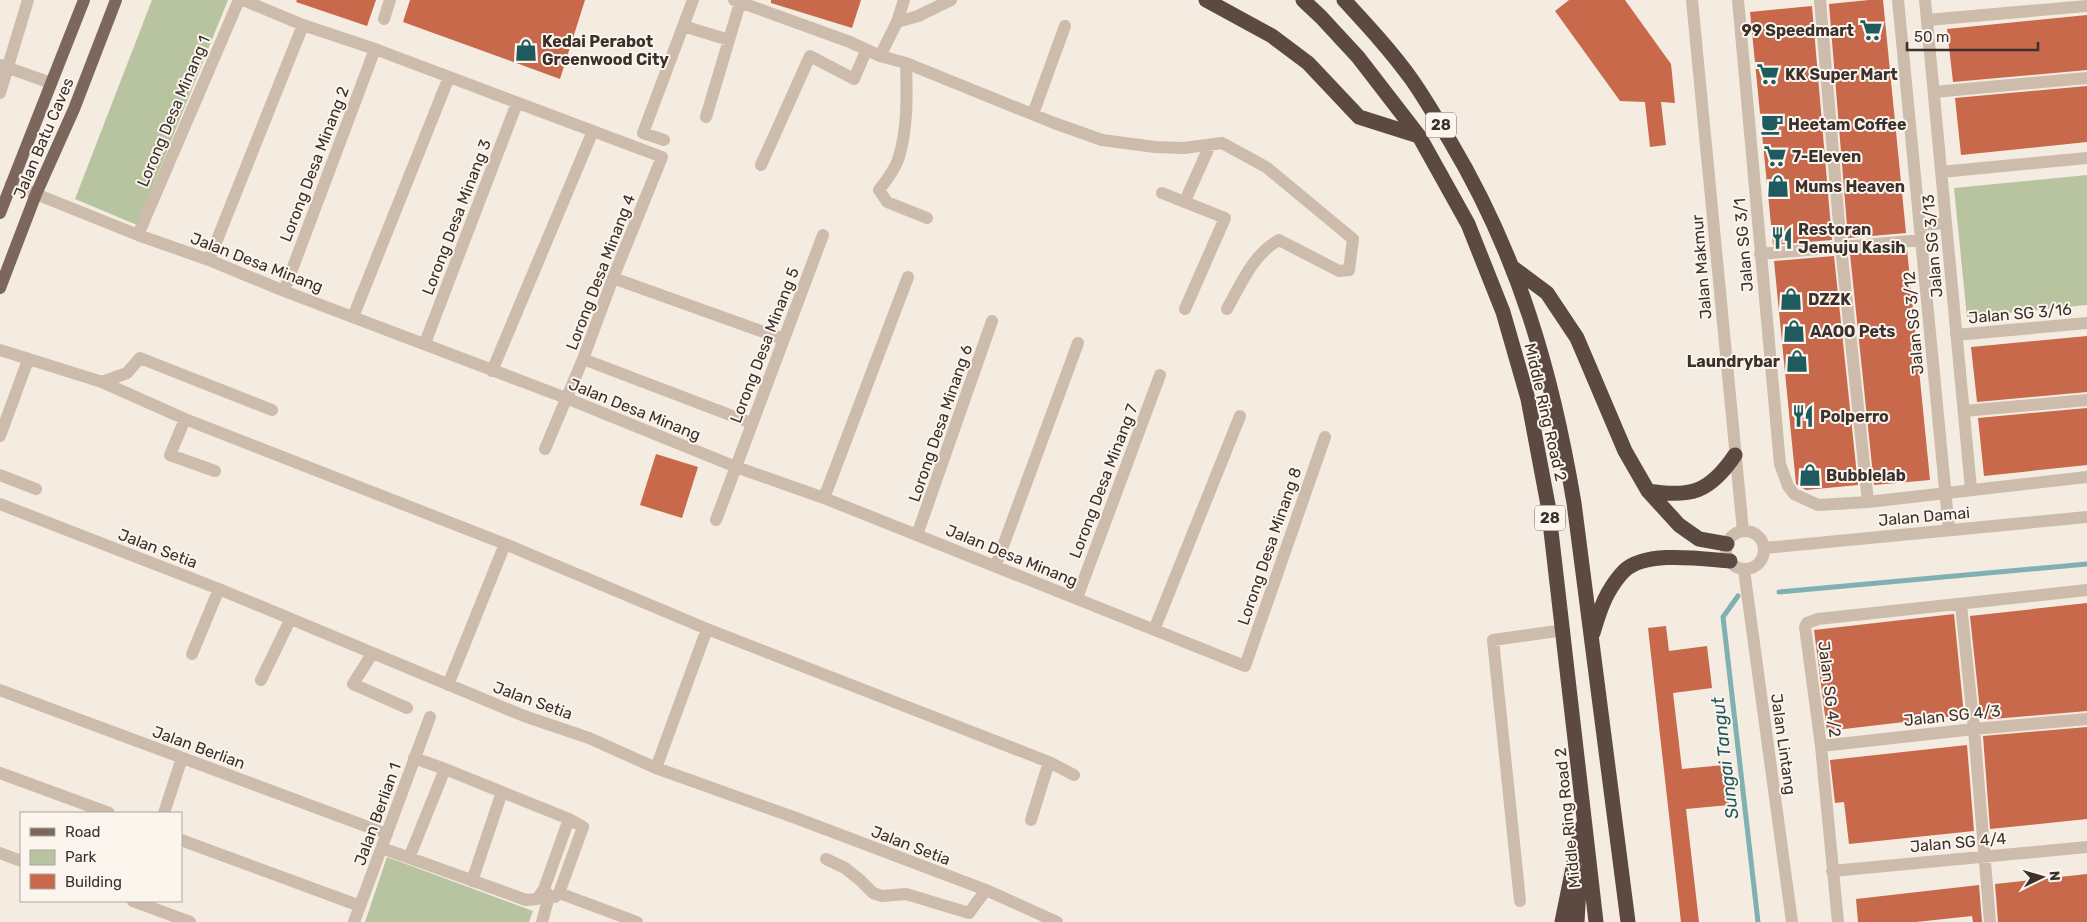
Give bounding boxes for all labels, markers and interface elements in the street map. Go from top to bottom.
supermarket icon: 99 Speedmart [1858,17,1884,43]
scale bar [1907,20,2038,52]
place label: 99 Speedmart [1741,21,1855,40]
text: 50 m [1914,28,1949,46]
place label: Kedai Perabot Greenwood City [542,32,669,69]
street label: Lorong Desa Minang 1 [133,33,214,190]
shop icon: Kedai Perabot Greenwood City [513,37,539,63]
supermarket icon: KK Super Mart [1755,61,1781,87]
place label: KK Super Mart [1785,65,1898,84]
street label: Jalan Batu Caves [9,75,78,202]
street label: Lorong Desa Minang 2 [276,84,353,245]
cafe icon: Heetam Coffee [1759,111,1785,137]
road number: 28 [1426,112,1456,138]
place label: Heetam Coffee [1788,115,1907,134]
street label: Lorong Desa Minang 3 [418,137,495,298]
supermarket icon: 7-Eleven [1762,143,1788,169]
place label: 7-Eleven [1792,147,1861,166]
shop icon: Mums Heaven [1765,173,1791,199]
place label: Mums Heaven [1795,177,1905,196]
street label: Lorong Desa Minang 4 [562,192,639,353]
street label: Jalan SG 3/13 [1919,193,1946,298]
street label: Jalan SG 3/1 [1730,197,1757,293]
street label: Jalan Makmur [1687,214,1716,320]
place label: Restoran Jemuju Kasih [1798,220,1906,257]
restaurant icon: Restoran Jemuju Kasih [1769,225,1795,251]
street label: Jalan Desa Minang [188,228,326,297]
street label: Lorong Desa Minang 5 [726,265,803,426]
street label: Jalan SG 3/12 [1900,271,1927,375]
shop icon: DZZK [1778,286,1804,312]
place label: DZZK [1808,290,1851,309]
street label: Jalan SG 3/16 [1968,299,2073,327]
shop icon: AAOO Pets [1781,318,1807,344]
place label: AAOO Pets [1810,322,1896,341]
street label: Middle Ring Road 2 [1520,341,1571,483]
street label: Lorong Desa Minang 6 [905,342,976,504]
shop icon: Laundrybar [1784,348,1810,374]
place label: Laundrybar [1687,352,1781,371]
street label: Jalan Desa Minang [566,374,704,445]
street label: Lorong Desa Minang 7 [1065,401,1142,561]
restaurant icon: Polperro [1790,403,1816,429]
place label: Polperro [1820,407,1889,426]
shop icon: Bubblelab [1797,462,1823,488]
street label: Lorong Desa Minang 8 [1234,465,1305,628]
place label: Bubblelab [1826,466,1906,485]
street label: Jalan Damai [1877,503,1971,530]
road number: 28 [1535,506,1565,530]
street label: Jalan Desa Minang [943,520,1081,591]
street label: Jalan Setia [116,525,200,572]
street label: Jalan SG 4/2 [1814,640,1845,738]
street label: Jalan Setia [491,677,575,724]
street label: Jalan Lintang [1767,692,1800,796]
water label: Sungai Tangut [1706,695,1743,820]
street label: Jalan SG 4/3 [1903,701,2001,730]
street label: Jalan Berlian [150,722,248,773]
street label: Middle Ring Road 2 [1551,747,1584,889]
street label: Jalan Berlian 1 [350,760,405,868]
legend [20,812,182,902]
street label: Jalan Setia [869,822,953,869]
text: Road [65,823,101,841]
street label: Jalan SG 4/4 [1909,829,2007,856]
text: Park [65,848,96,866]
north arrow [2017,852,2067,902]
text: N [2046,870,2063,882]
text: Building [65,873,122,891]

